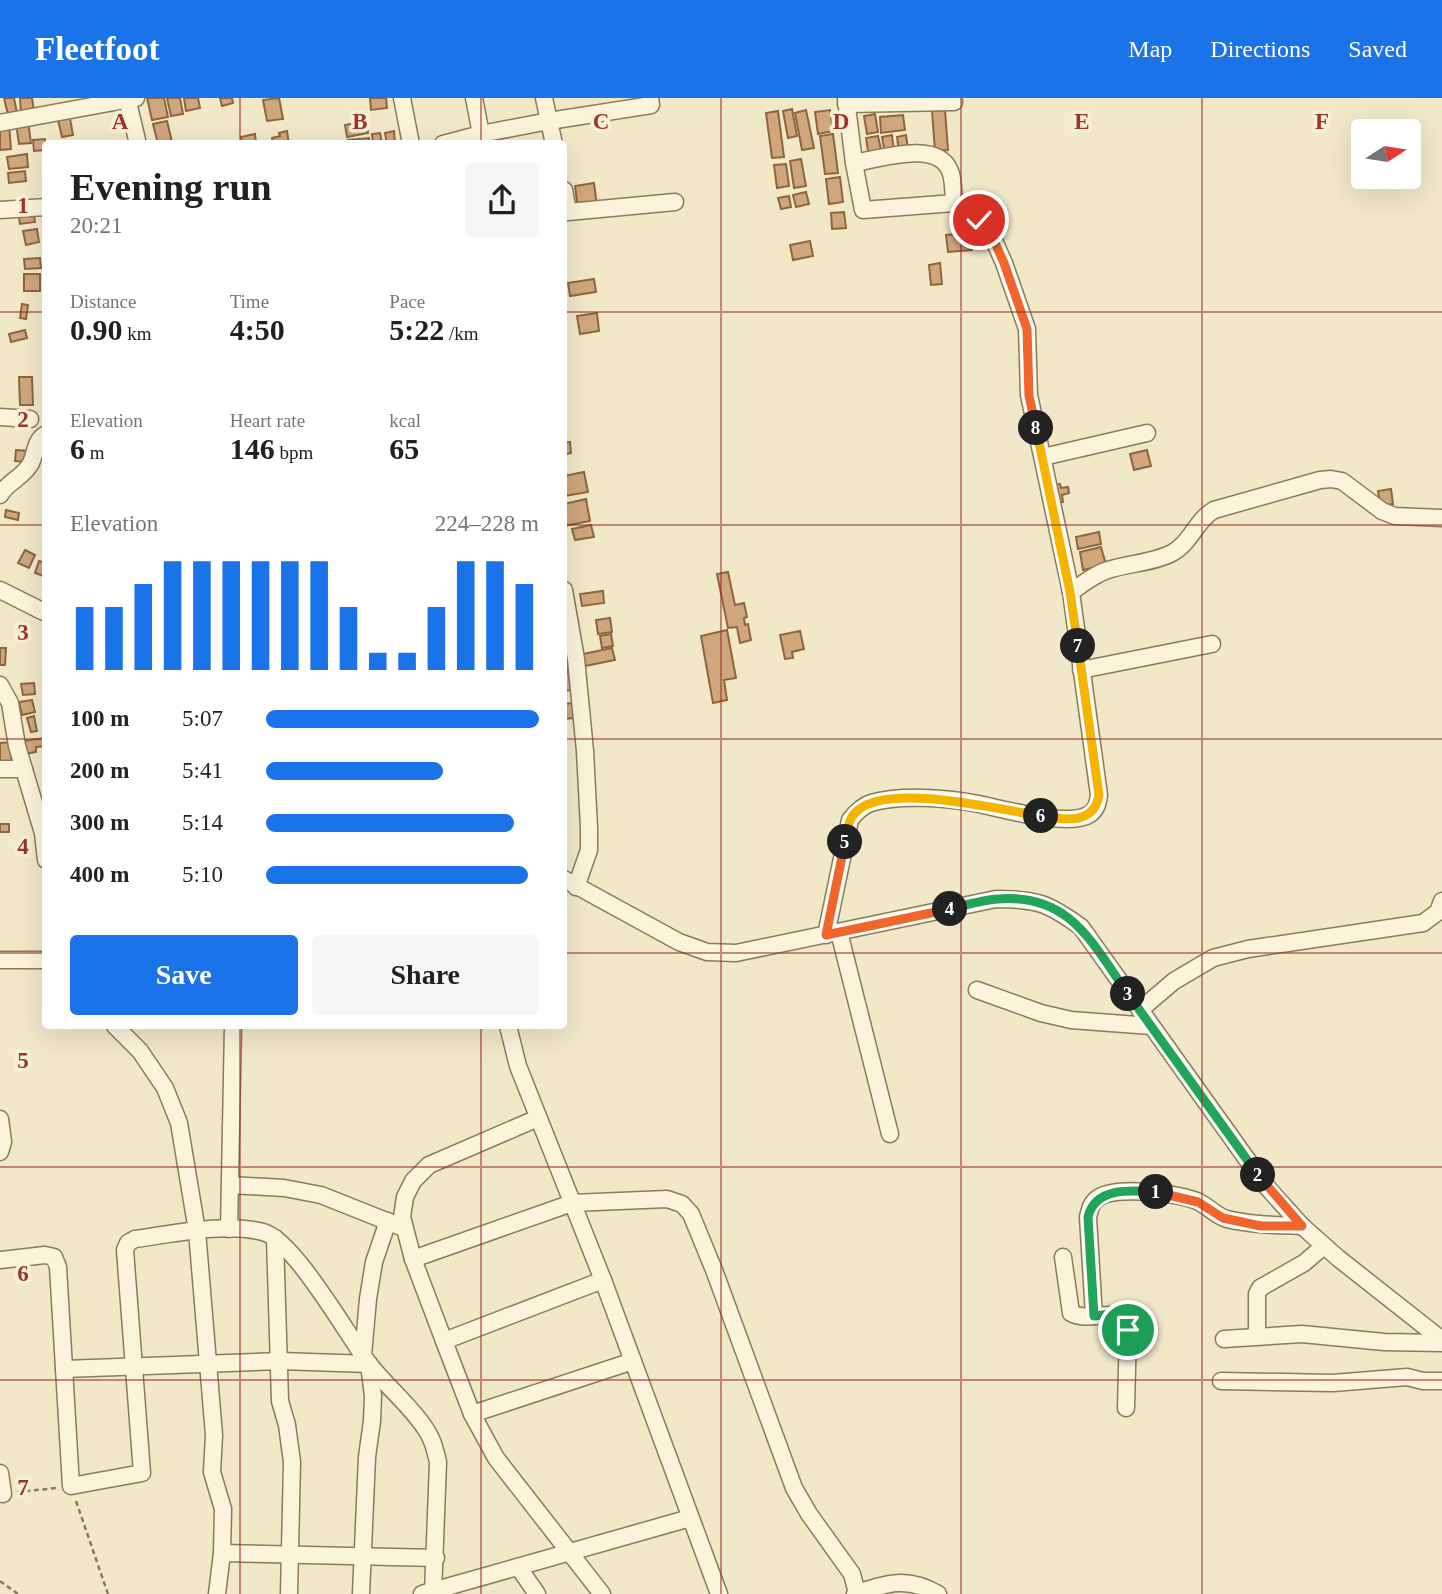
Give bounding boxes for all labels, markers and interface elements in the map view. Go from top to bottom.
text: Fleetfoot [35,31,160,67]
text: Map [1128,36,1172,62]
text: Directions [1210,36,1310,62]
text: Saved [1348,36,1407,62]
text: A [112,109,129,134]
text: B [352,109,368,134]
text: C [593,109,609,134]
text: D [833,109,849,134]
text: E [1074,109,1090,134]
text: F [1315,109,1329,134]
north arrow [1351,119,1421,189]
map controls [1351,119,1421,189]
button: share [465,163,539,237]
text: Evening run [70,166,272,208]
pin [949,190,1009,250]
text: 1 [17,193,29,218]
icon: check [960,201,998,239]
text: 20:21 [70,213,122,238]
text: Distance [70,291,136,312]
text: Time [230,291,269,312]
text: Pace [389,291,425,312]
text: 0.90 [70,313,123,346]
text: 4:50 [230,313,285,346]
text: 5:22 [389,313,444,346]
text: km [123,323,152,344]
text: /km [444,323,479,344]
text: 2 [17,407,29,432]
text: Elevation [70,410,143,431]
text: Heart rate [230,410,305,431]
text: kcal [389,410,421,431]
pin: 8 [1018,410,1054,446]
text: 8 [1031,417,1040,438]
text: 6 [70,432,85,465]
text: 146 [230,432,275,465]
text: 65 [389,432,419,465]
text: m [85,442,105,463]
text: bpm [275,442,313,463]
text: Elevation [70,511,158,536]
text: 224–228 m [435,511,539,536]
text: 3 [17,620,29,645]
pin: 7 [1060,628,1096,664]
text: 7 [1073,635,1082,656]
text: 100 m [70,706,129,731]
text: 5:07 [182,706,223,731]
text: 200 m [70,758,129,783]
text: 5:41 [182,758,223,783]
pin: 6 [1024,798,1058,834]
text: 6 [1036,805,1045,826]
text: 300 m [70,810,129,835]
text: 5:14 [182,810,223,835]
pin: 5 [828,824,862,860]
text: 5 [840,831,849,852]
text: 4 [17,834,29,859]
text: 400 m [70,862,129,887]
text: 5:10 [182,862,223,887]
pin: 4 [932,892,968,926]
text: 4 [945,898,954,919]
button: Save [70,935,298,1015]
button: Share [312,935,539,1015]
pin: 3 [1110,976,1146,1012]
text: 3 [1123,983,1132,1004]
text: 5 [17,1048,29,1073]
pin: 2 [1240,1158,1276,1192]
text: 2 [1253,1164,1262,1185]
pin: 1 [1138,1174,1174,1210]
text: 1 [1151,1181,1160,1202]
text: 6 [17,1261,29,1286]
pin [1098,1300,1158,1360]
icon: arrive [1109,1311,1147,1349]
text: 7 [17,1475,29,1500]

